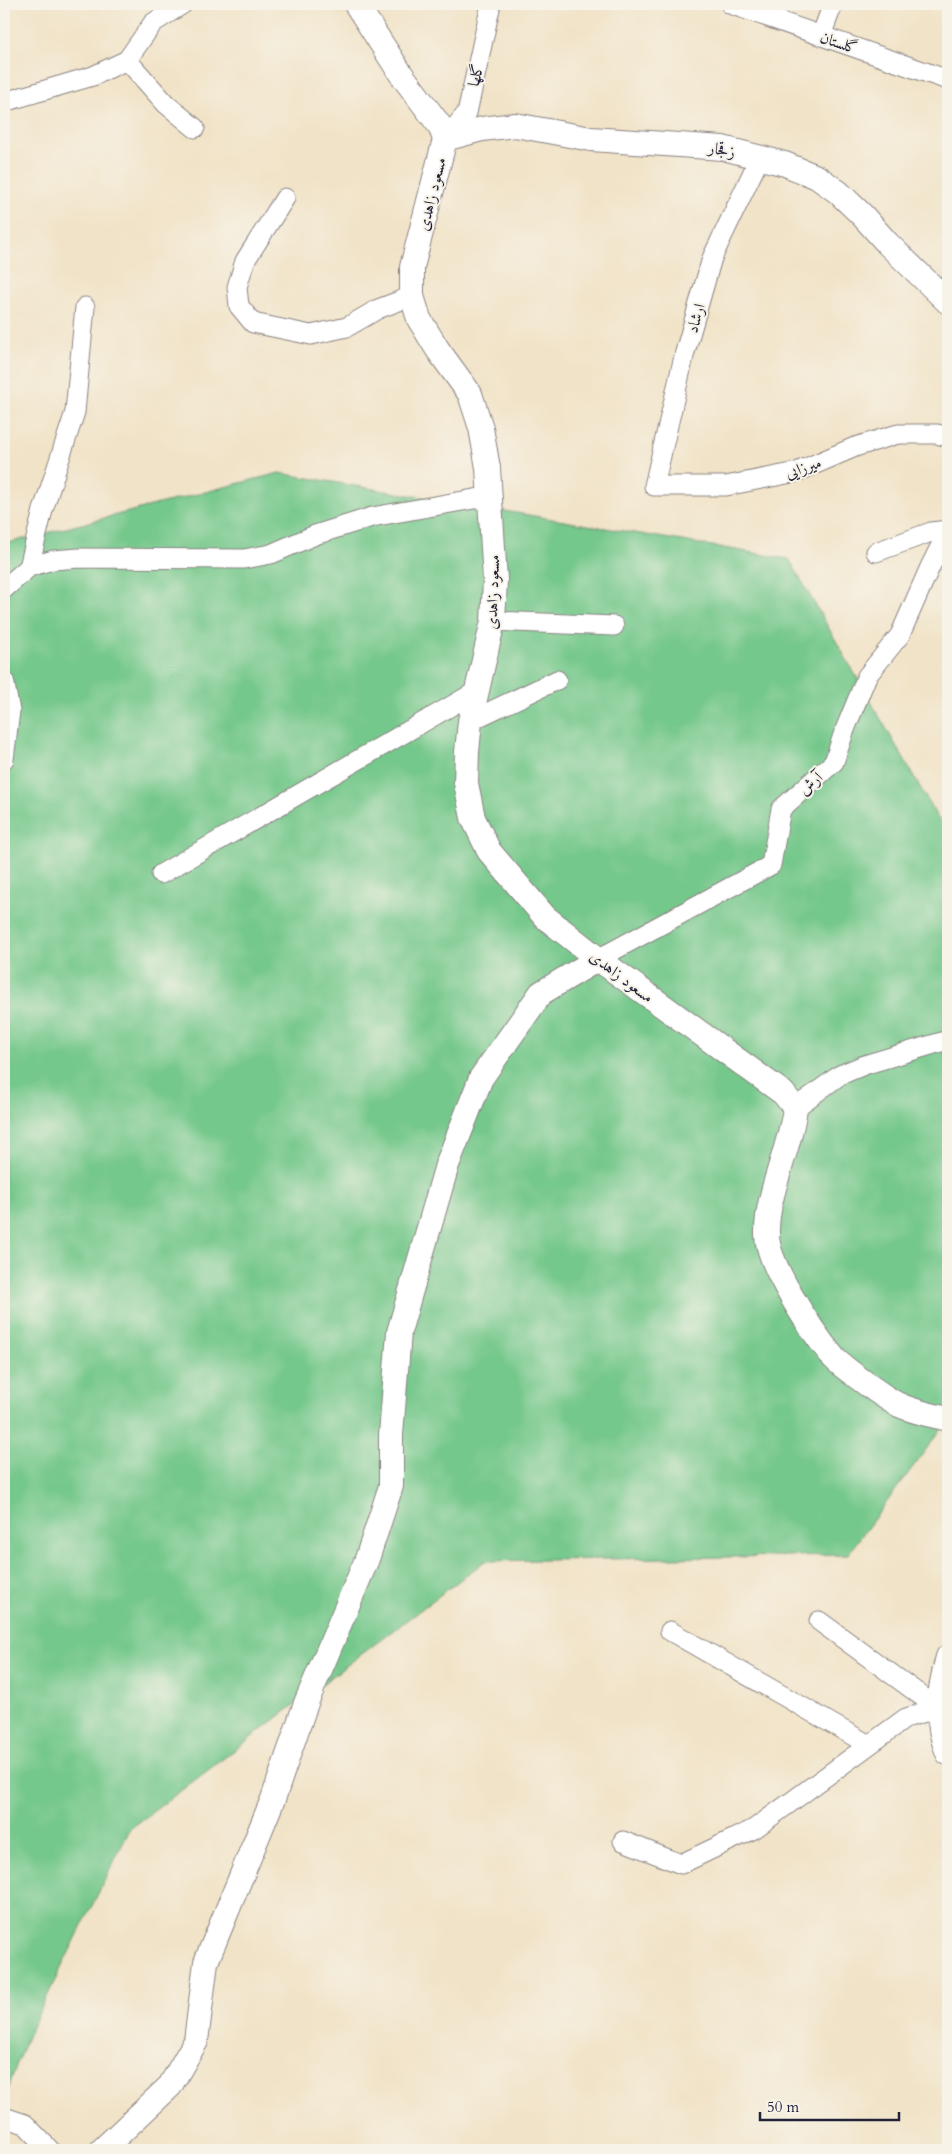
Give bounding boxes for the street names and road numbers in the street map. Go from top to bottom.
street label: گلستان [817,26,860,60]
street label: گلها [463,62,489,89]
street label: زقجار [705,136,737,163]
street label: مسعود زاهدی [412,155,452,233]
street label: ارشاد [681,301,711,336]
street label: میرزایی [782,452,824,484]
street label: مسعود زاهدی [481,554,505,630]
street label: آرش [794,766,829,800]
street label: مسعود زاهدی [585,945,658,1008]

